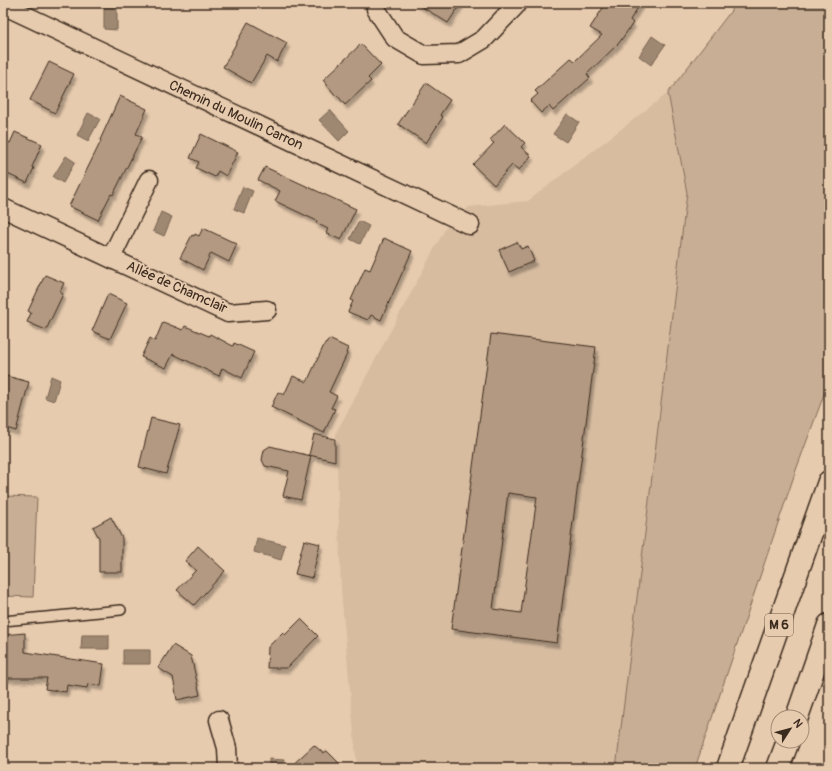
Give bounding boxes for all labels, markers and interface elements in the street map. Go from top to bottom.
street label: Chemin du Moulin Carron [166,76,306,154]
street label: Allée de Chamclair [124,257,230,317]
road number: M 6 [765,614,793,636]
north arrow [770,709,810,749]
text: N [790,717,805,731]

